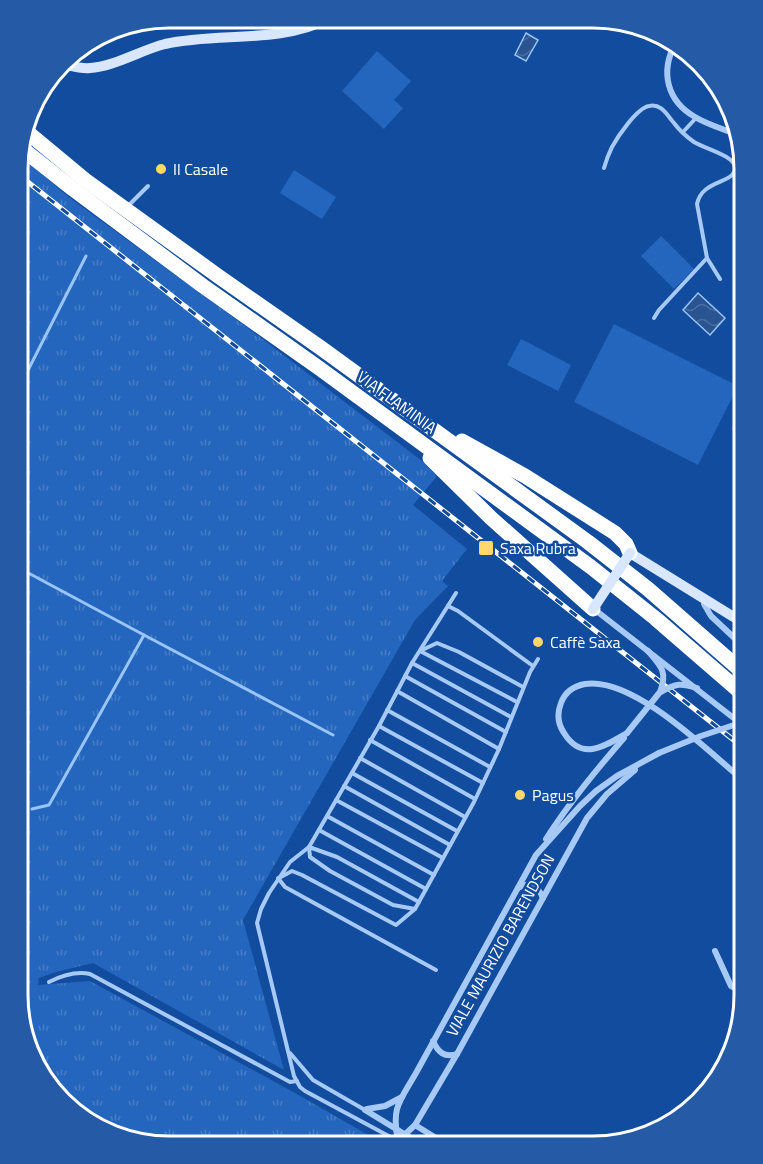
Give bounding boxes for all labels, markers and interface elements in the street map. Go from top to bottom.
place label: Il Casale [173,157,228,181]
marker: Il Casale [154,162,168,176]
street label: VIA FLAMINIA [352,365,442,439]
place label: Saxa Rubra [500,536,576,560]
marker: Saxa Rubra [477,539,495,557]
place label: Caffè Saxa [550,630,621,654]
marker: Caffè Saxa [531,635,545,649]
place label: Pagus [532,783,574,807]
marker: Pagus [513,788,527,802]
street label: VIALE MAURIZIO BARENDSON [440,849,560,1041]

